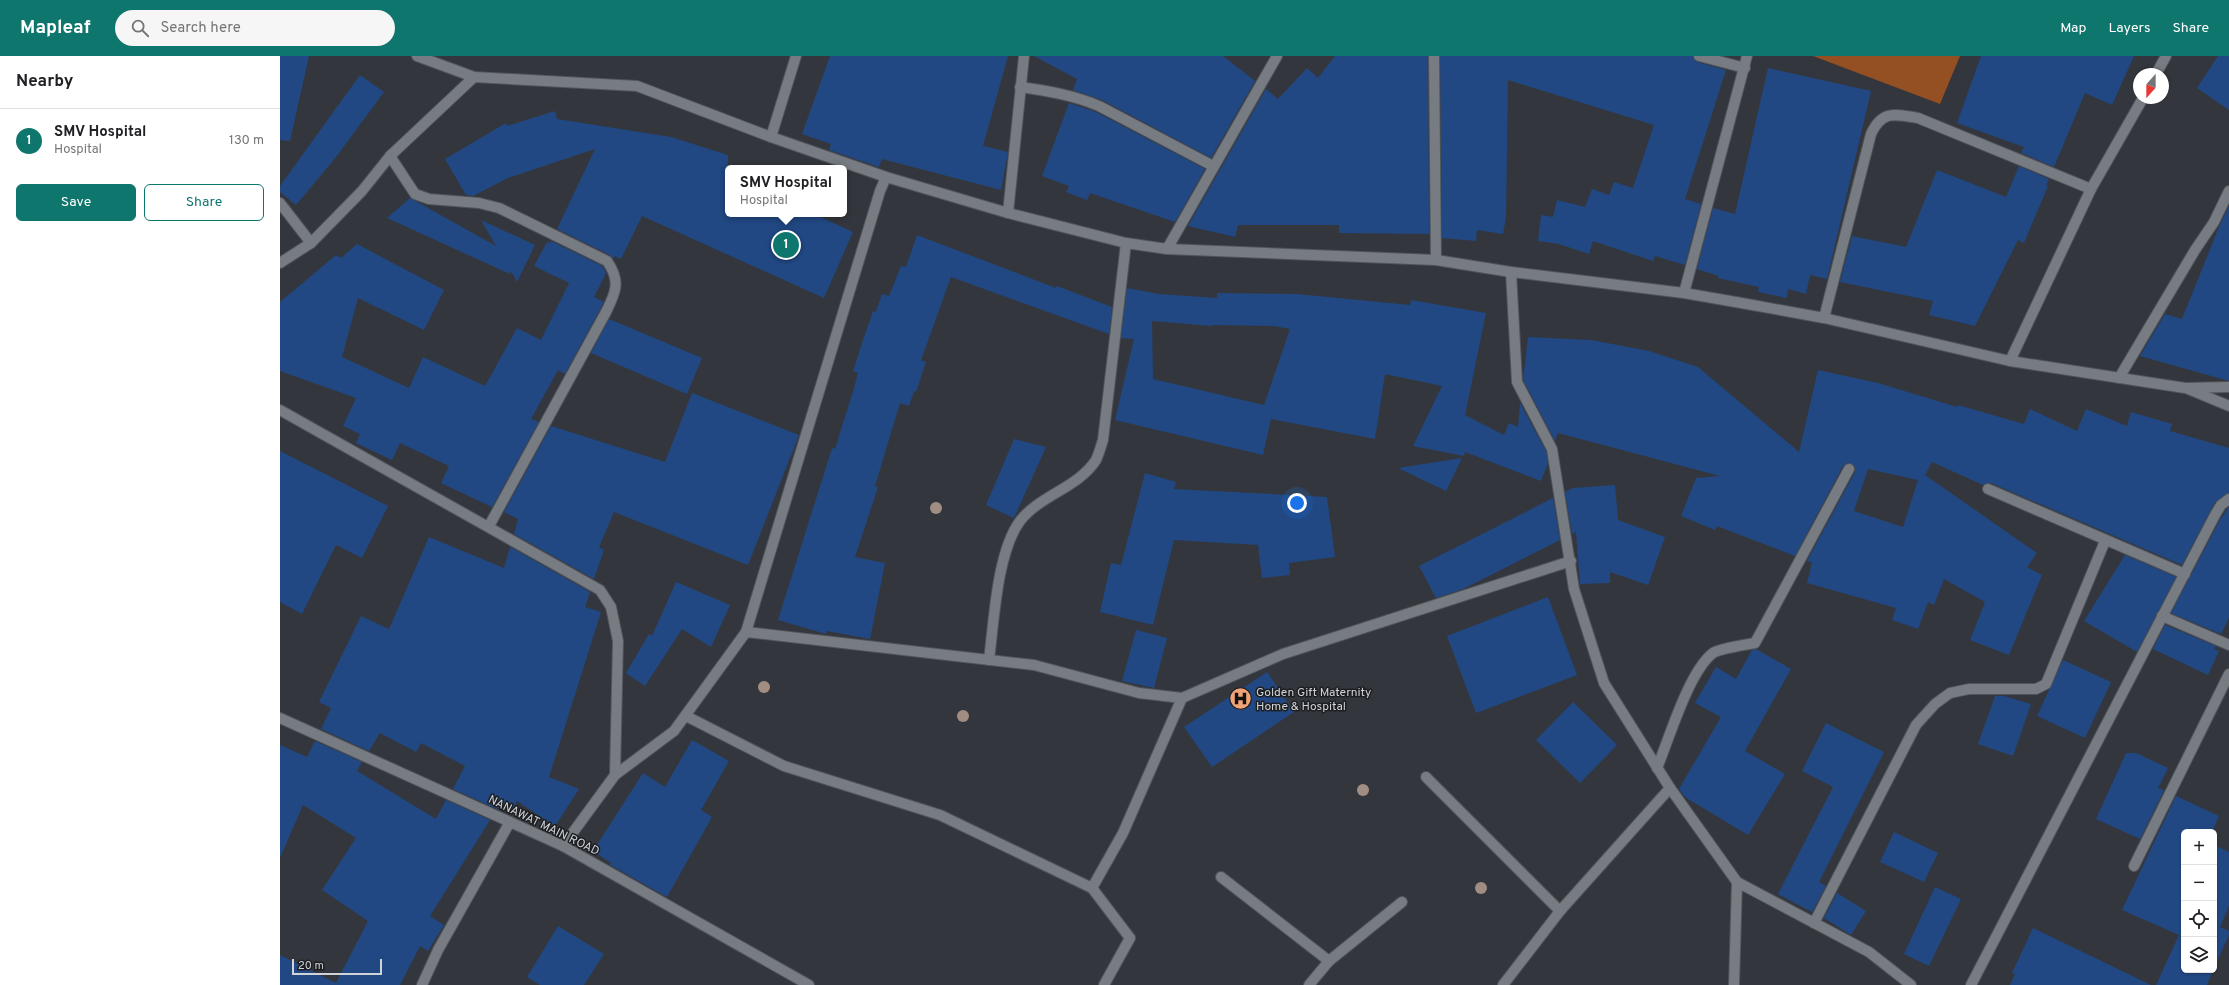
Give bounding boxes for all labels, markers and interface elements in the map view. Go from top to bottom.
search box [115,10,395,46]
text: Mapleaf [20,16,91,40]
icon: search [129,17,151,39]
text: Search here [161,19,241,38]
text: Map [2060,20,2086,37]
text: Layers [2108,20,2150,37]
text: Share [2172,20,2209,37]
north arrow [2133,68,2169,104]
text: Nearby [16,71,73,93]
text: SMV Hospital [54,123,146,142]
text: 1 [26,133,32,149]
text: 130 m [229,133,264,149]
text: Hospital [54,142,102,158]
popup [725,165,847,217]
text: SMV Hospital [740,174,832,193]
button: Save [16,184,136,221]
button: Share [144,184,264,221]
text: Hospital [740,193,788,209]
pin: 1 [773,230,799,260]
your location [1287,493,1307,513]
place label: Golden Gift Maternity Home & Hospital [1256,685,1371,715]
hospital icon: Golden Gift Maternity Home & Hospital [1227,686,1253,712]
street label: NANAWAT MAIN ROAD [485,792,602,860]
map controls [2181,829,2217,973]
button: + [2181,829,2217,865]
button: − [2181,865,2217,901]
button: locate [2181,901,2217,937]
button: layers [2181,937,2217,973]
scale bar [292,957,382,976]
text: 20 m [298,959,324,973]

